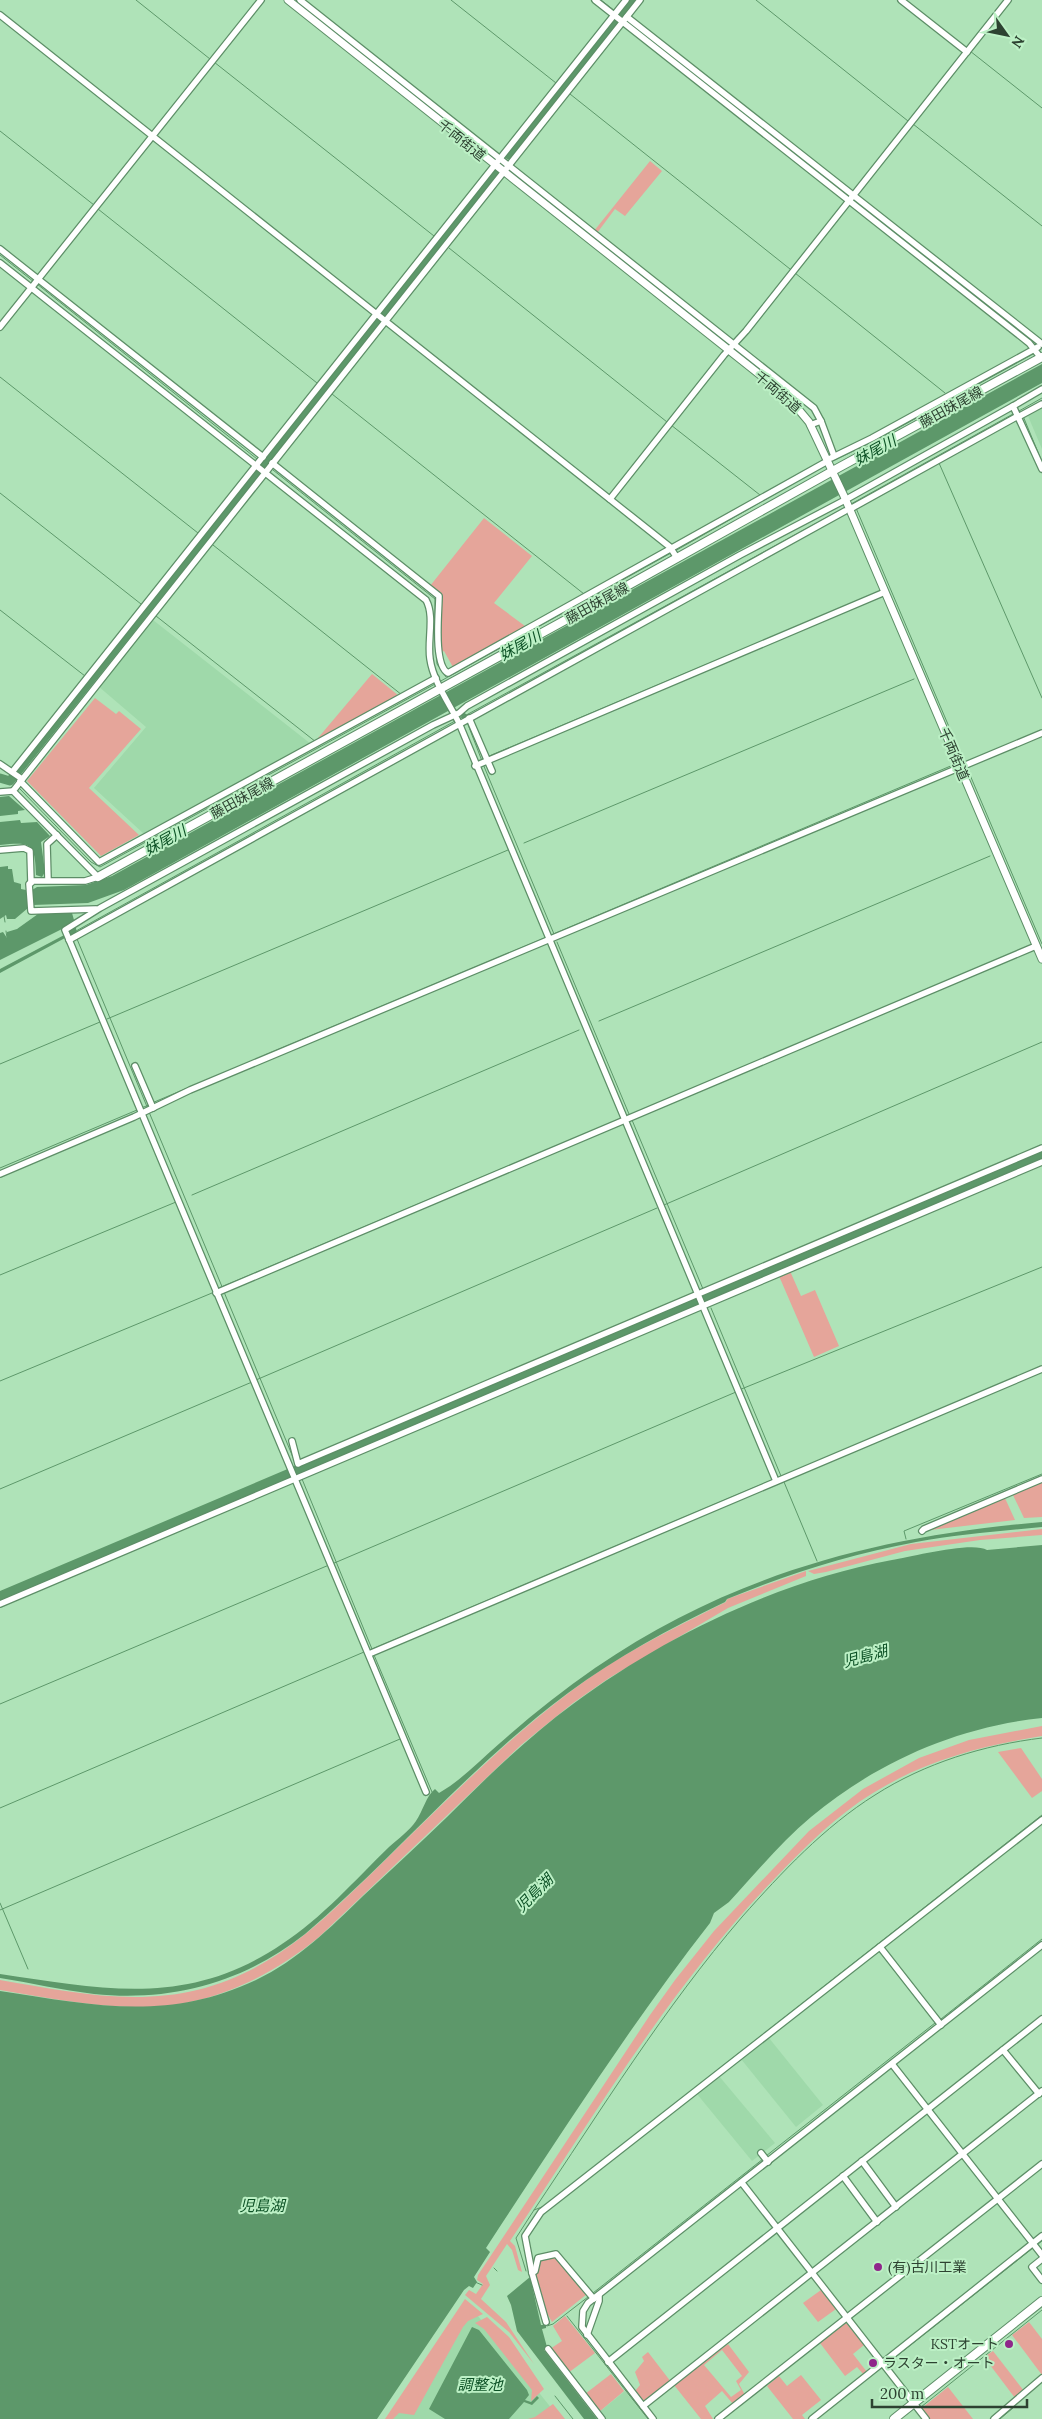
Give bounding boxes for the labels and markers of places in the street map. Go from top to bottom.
place label: (有)古川工業 [888,2258,967,2276]
marker: (有)古川工業 [872,2261,884,2273]
place label: KSTオート [931,2335,999,2353]
marker: KSTオート [1003,2338,1015,2350]
place label: ラスター・オート [883,2354,995,2372]
marker: ラスター・オート [867,2357,879,2369]

